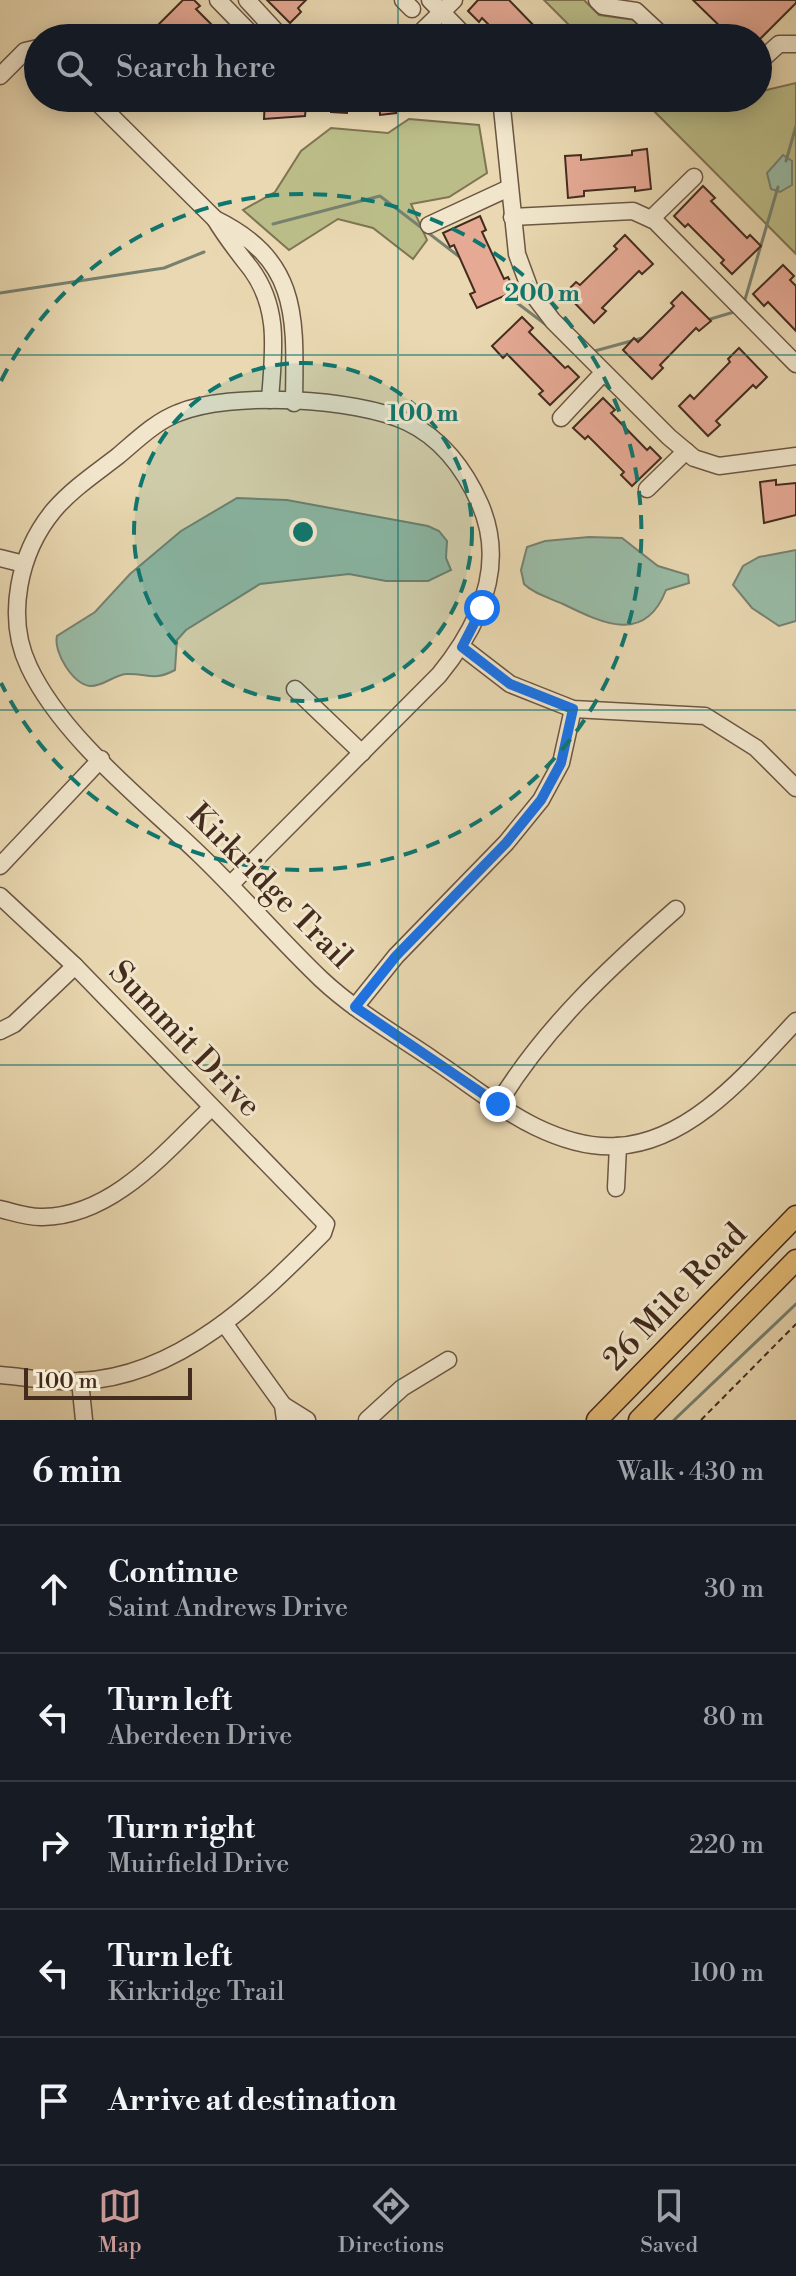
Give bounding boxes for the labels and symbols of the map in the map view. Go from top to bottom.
text: 200 m [504,279,580,309]
text: 100 m [387,399,459,429]
centre of rings [289,518,317,546]
route start [464,590,500,626]
street label: Kirkridge Trail [179,795,361,977]
street label: Summit Drive [100,952,270,1126]
route end [480,1086,516,1122]
street label: 26 Mile Road [595,1215,755,1379]
scale bar [24,1364,192,1400]

